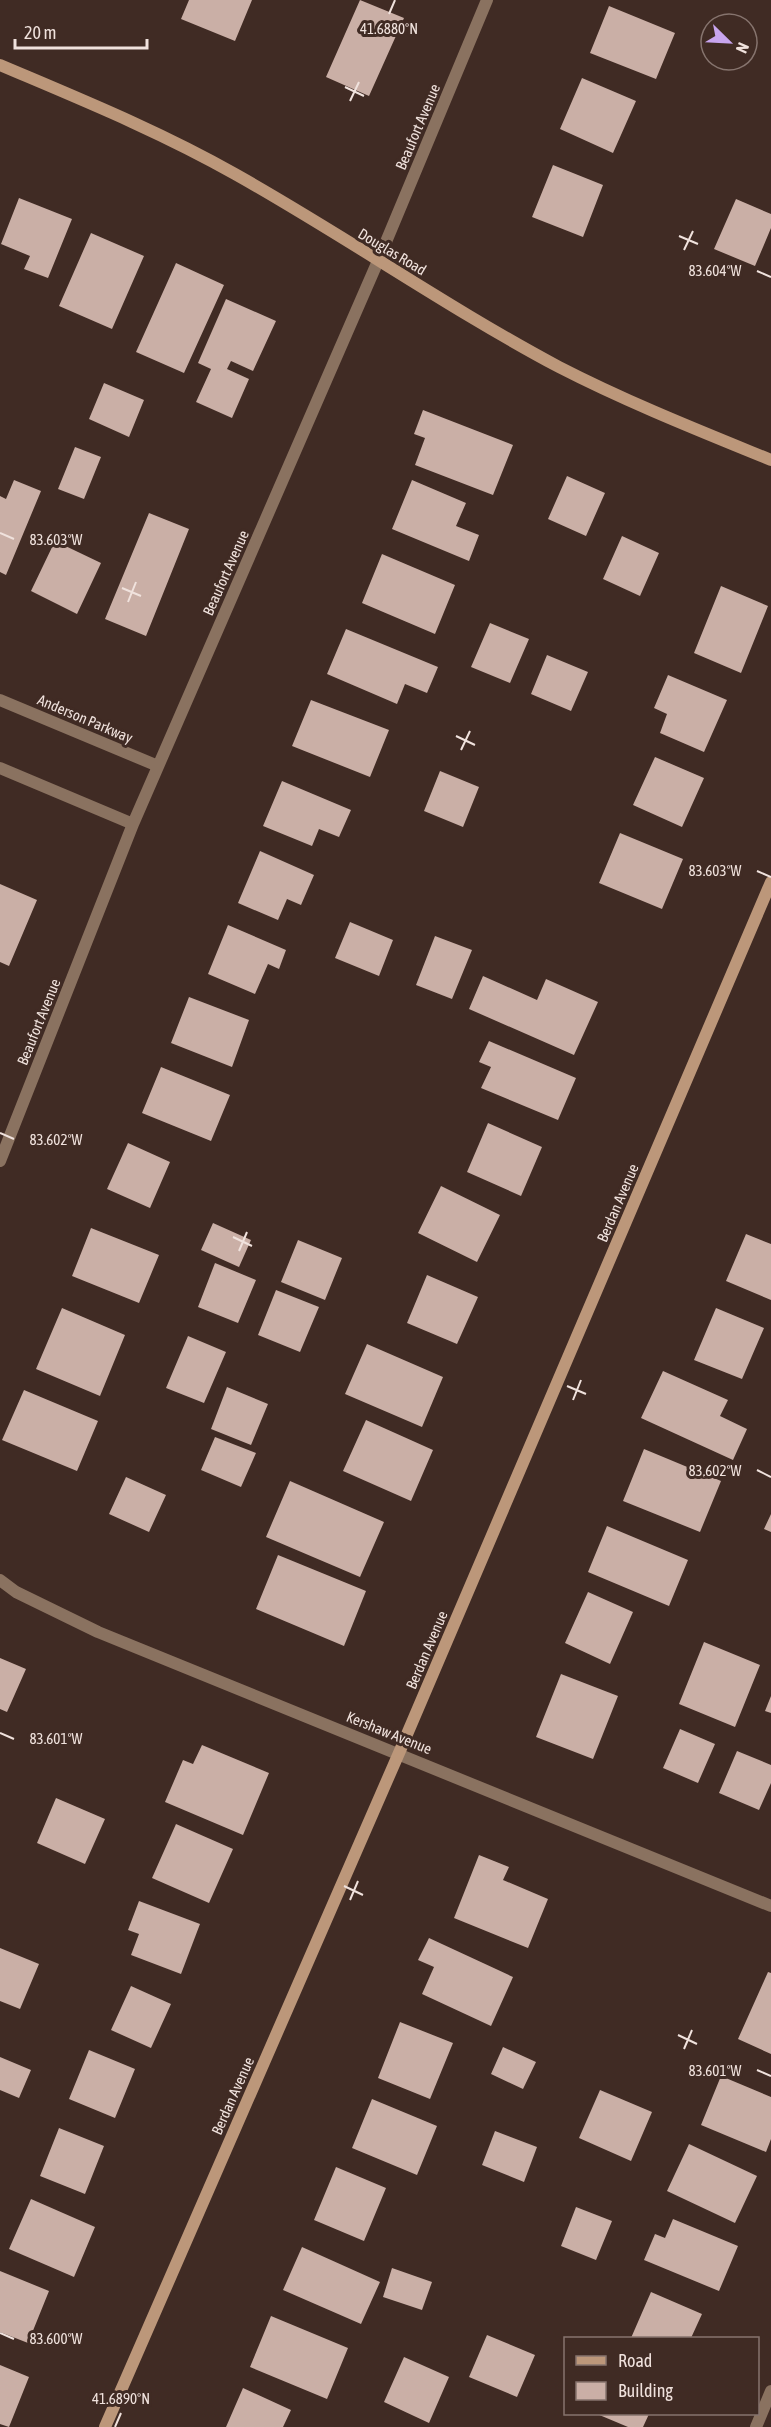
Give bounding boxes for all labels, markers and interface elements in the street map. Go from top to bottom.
scale bar [15,12,147,50]
north arrow [699,12,759,72]
text: 41.6880°N [360,20,418,37]
text: 20 m [24,22,56,43]
text: N [733,40,753,56]
street label: Beaufort Avenue [392,81,443,172]
street label: Douglas Road [355,225,429,278]
text: 83.604°W [689,262,742,279]
street label: Beaufort Avenue [199,527,252,618]
text: 83.603°W [30,531,83,548]
street label: Anderson Parkway [35,691,135,746]
text: 83.603°W [689,862,742,879]
street label: Beaufort Avenue [14,976,64,1067]
text: 83.602°W [30,1131,83,1148]
street label: Berdan Avenue [593,1161,642,1244]
text: 83.602°W [689,1462,742,1479]
street label: Berdan Avenue [402,1608,451,1691]
street label: Kershaw Avenue [344,1708,434,1757]
text: 83.601°W [30,1730,83,1747]
street label: Berdan Avenue [208,2054,257,2137]
text: 83.601°W [689,2062,742,2079]
text: 83.600°W [30,2330,83,2347]
legend [564,2337,759,2415]
text: Road [618,2350,652,2371]
text: Building [618,2380,673,2401]
text: 41.6890°N [92,2390,150,2407]

